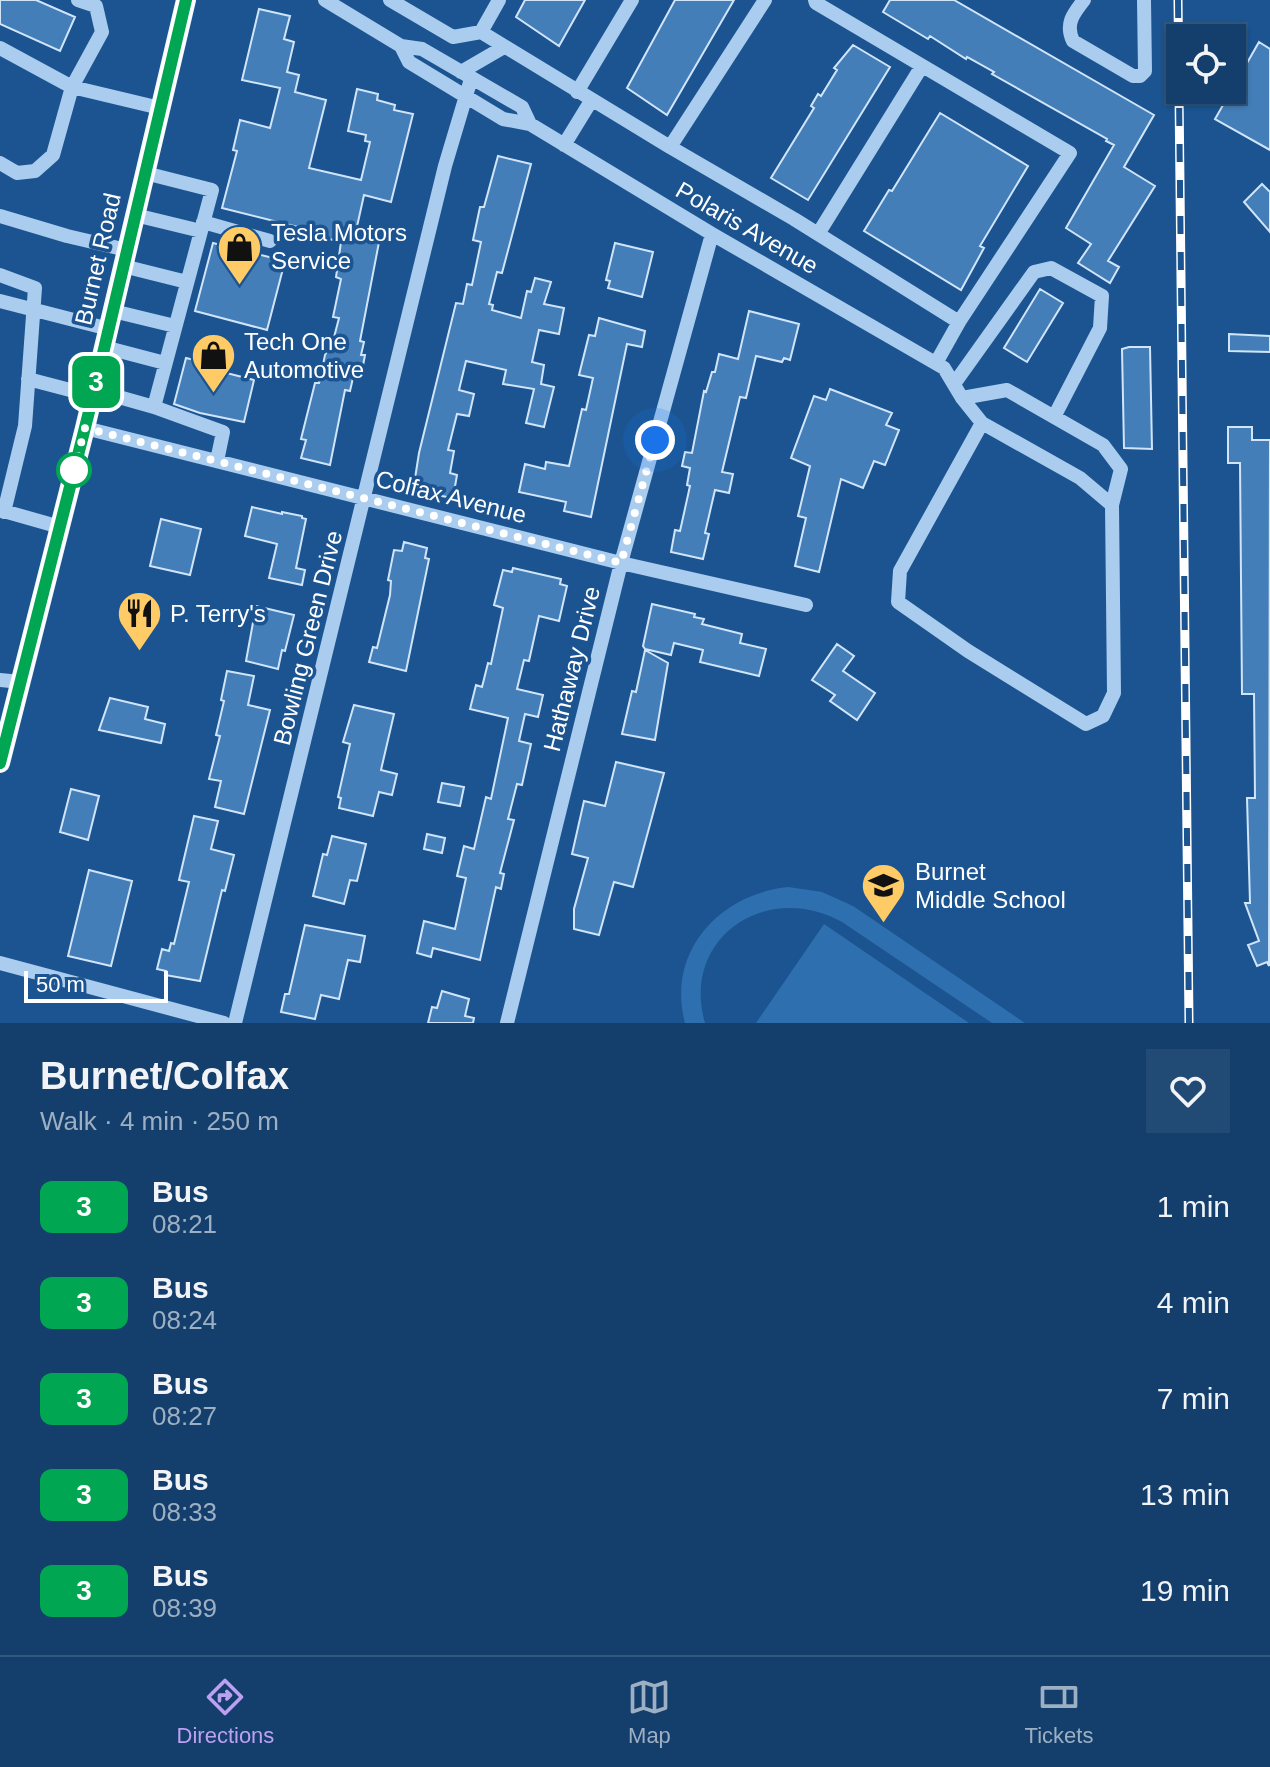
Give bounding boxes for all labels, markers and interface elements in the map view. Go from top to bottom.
map controls [1166,24,1246,104]
button: locate [1166,24,1246,104]
street label: Polaris Avenue [671,176,823,279]
street label: Burnet Road [69,190,126,328]
place label: Tesla Motors Service [271,219,407,274]
shop icon: Tesla Motors Service [216,223,264,286]
place label: Tech One Automotive [244,328,364,383]
shop icon: Tech One Automotive [189,332,237,395]
line badge: 3 [70,356,122,408]
text: 3 [88,366,104,397]
your location [635,420,675,460]
unlabelled marker [57,453,91,487]
street label: Colfax Avenue [373,465,529,528]
street label: Bowling Green Drive [268,528,347,748]
street label: Hathaway Drive [538,583,605,754]
restaurant icon: P. Terry's [115,590,163,653]
place label: P. Terry's [170,600,266,627]
place label: Burnet Middle School [915,858,1066,913]
school or university icon: Burnet Middle School [860,862,908,925]
scale bar [24,967,168,1003]
text: 50 m [36,972,85,997]
button: heart [1146,1049,1230,1133]
text: Burnet/Colfax [40,1055,289,1097]
text: Walk · 4 min · 250 m [40,1106,279,1136]
text: Bus [152,1175,209,1208]
text: 1 min [1157,1190,1230,1223]
text: 3 [76,1191,92,1222]
text: 08:21 [152,1209,217,1239]
text: Bus [152,1271,209,1304]
text: 4 min [1157,1286,1230,1319]
text: 3 [76,1287,92,1318]
text: 08:24 [152,1305,217,1335]
text: Bus [152,1367,209,1400]
text: 7 min [1157,1382,1230,1415]
text: 3 [76,1383,92,1414]
text: 08:27 [152,1401,217,1431]
text: Bus [152,1463,209,1496]
text: 13 min [1140,1478,1230,1511]
text: 3 [76,1479,92,1510]
text: 08:33 [152,1497,217,1527]
text: Bus [152,1559,209,1592]
text: 19 min [1140,1574,1230,1607]
text: 3 [76,1575,92,1606]
text: 08:39 [152,1593,217,1623]
tab: Directions [177,1675,274,1749]
tab: Map [627,1675,671,1749]
tab: Tickets [1025,1675,1093,1749]

